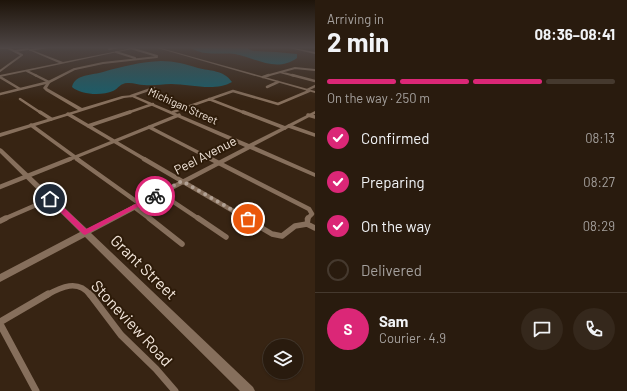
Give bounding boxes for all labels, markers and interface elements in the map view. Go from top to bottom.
text: Arriving in [327,11,384,27]
text: 08:36–08:41 [535,25,615,43]
text: 2 min [327,26,389,57]
street label: Michigan Street [146,84,220,127]
text: On the way · 250 m [327,90,430,106]
icon: check [327,127,349,149]
text: Confirmed [361,129,429,147]
text: 08:13 [585,130,615,146]
street label: Peel Avenue [171,132,239,178]
icon: check [327,171,349,193]
text: Preparing [361,173,425,191]
text: 08:27 [583,174,615,190]
courier [135,176,175,216]
pin [33,182,67,216]
icon: bike [144,185,166,207]
icon: home [39,188,61,210]
pin [231,202,265,236]
icon: bag [237,208,259,230]
icon: check [327,215,349,237]
text: On the way [361,217,431,235]
text: 08:29 [583,218,615,234]
street label: Grant Street [107,230,182,303]
text: Delivered [361,261,422,279]
street label: Stoneview Road [88,276,177,370]
button: chat [521,308,563,350]
button: phone [573,308,615,350]
text: Sam [379,312,408,330]
text: S [344,320,352,338]
text: Courier · 4.9 [379,330,446,346]
map controls [263,339,303,379]
button: layers [263,339,303,379]

